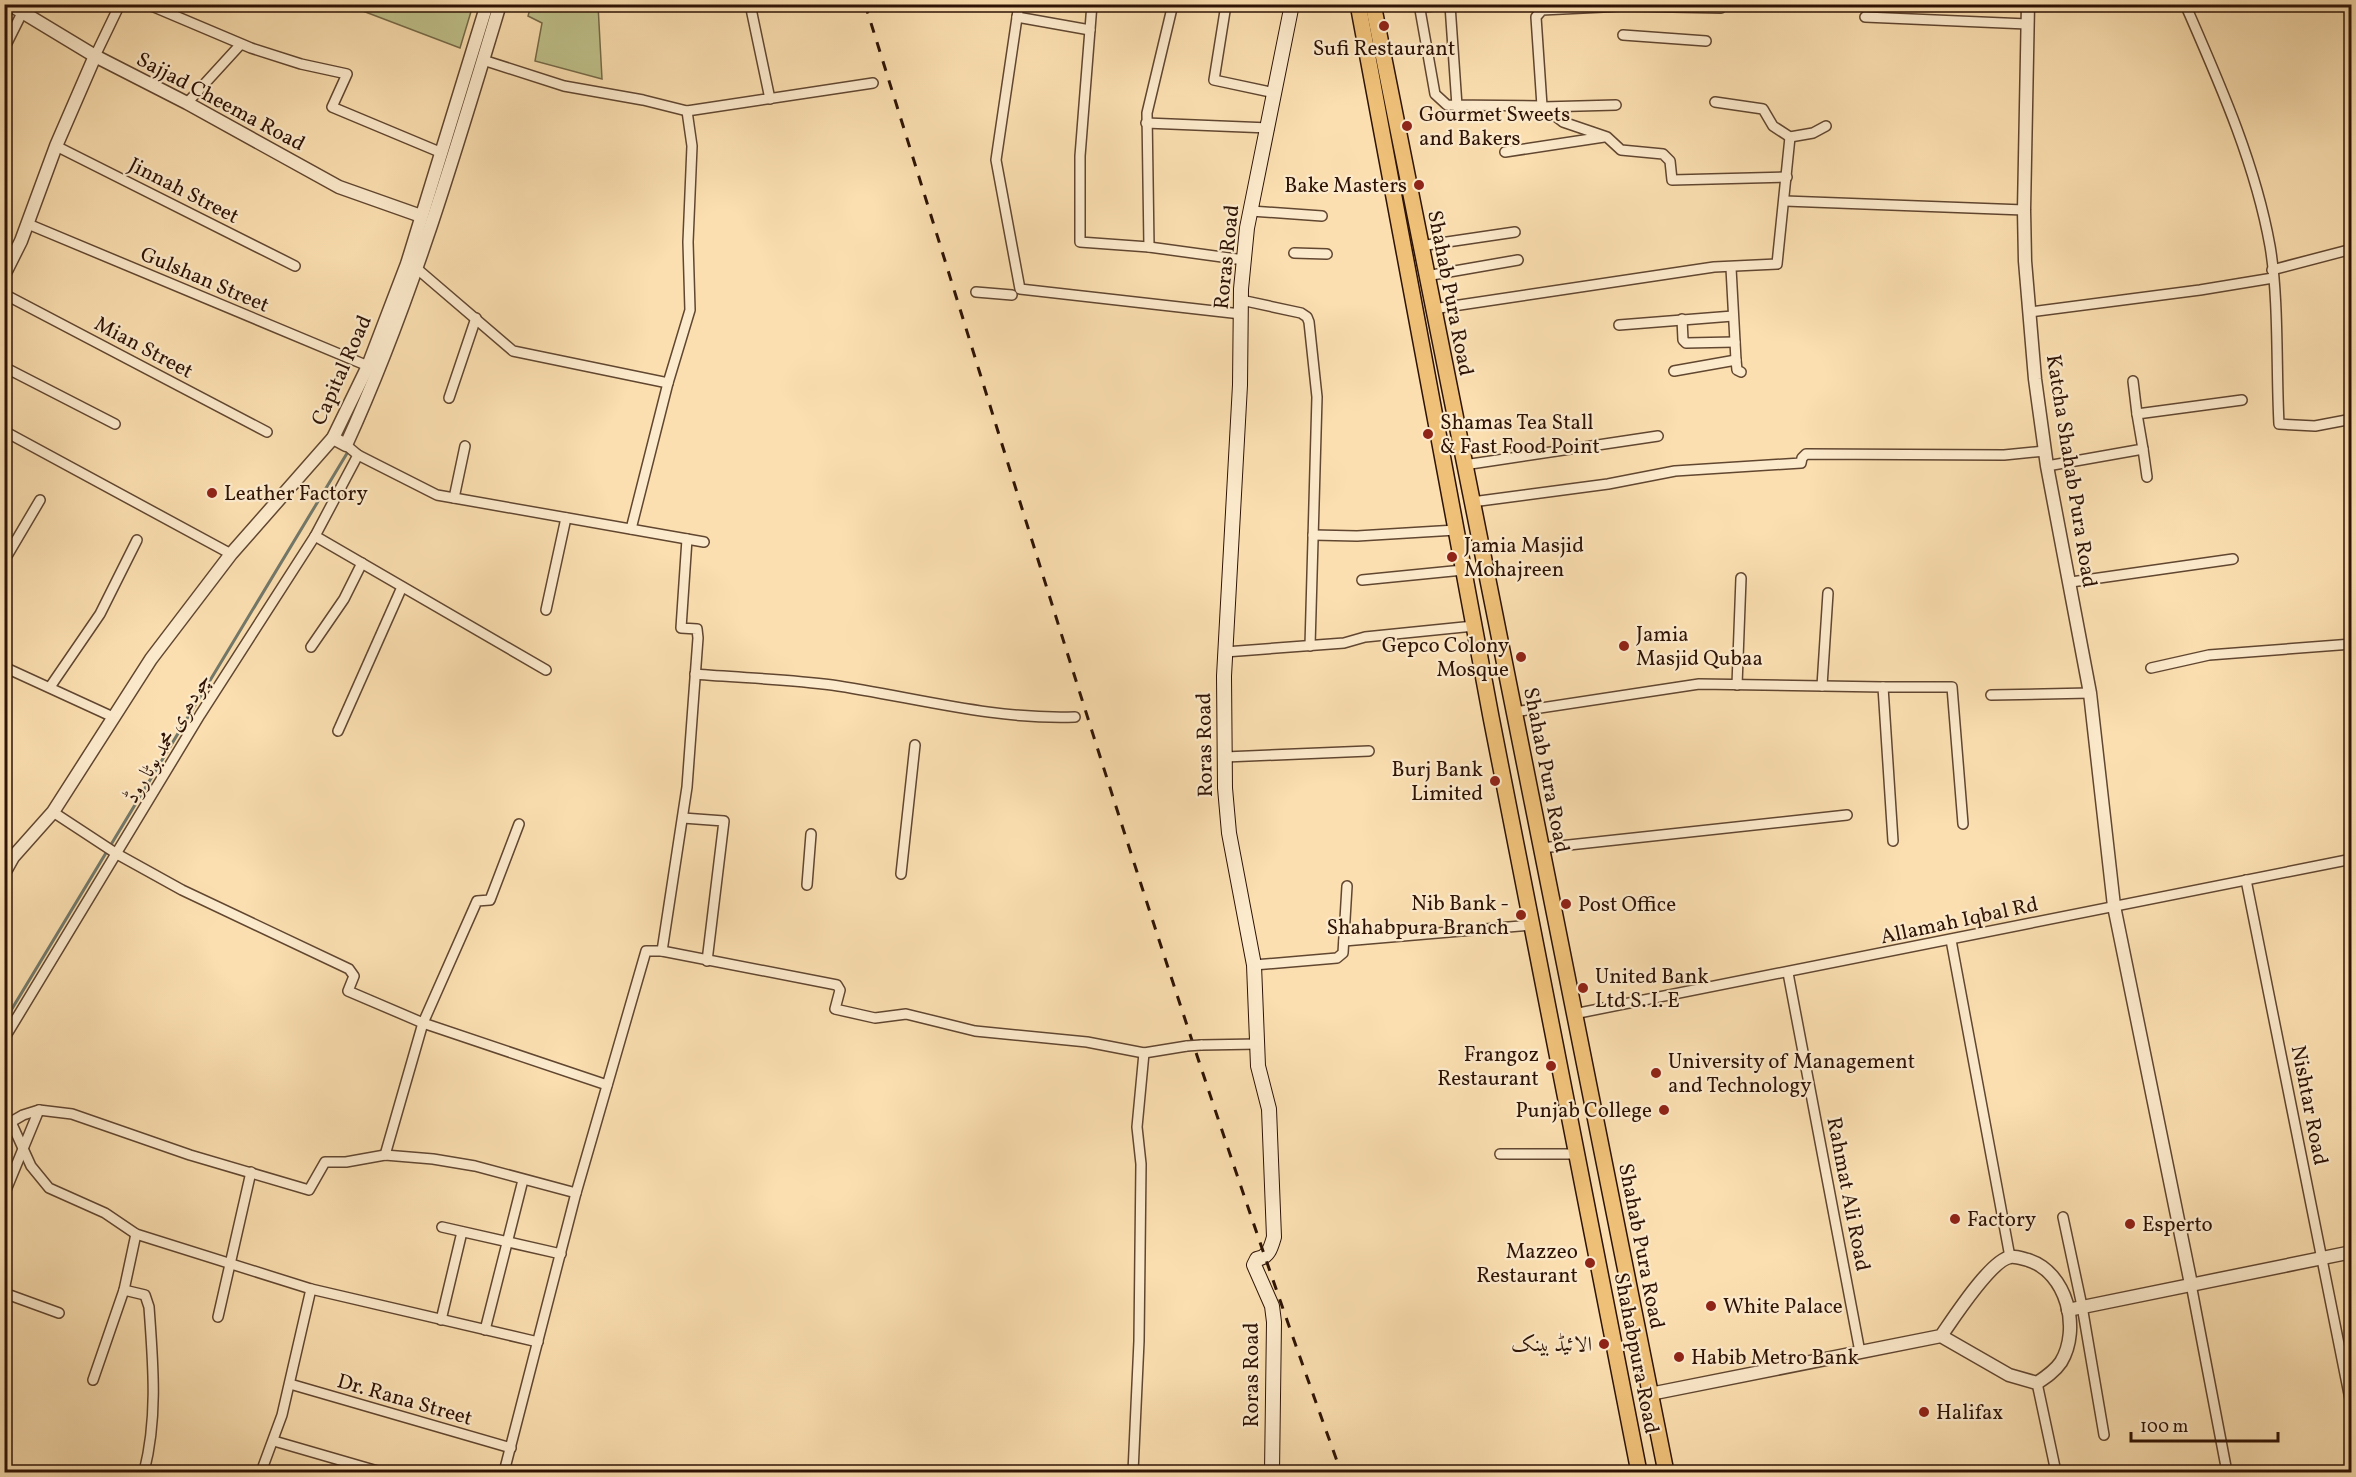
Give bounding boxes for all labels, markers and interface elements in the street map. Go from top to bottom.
marker: Sufi Restaurant [1377,19,1391,33]
place label: Sufi Restaurant [1313,35,1455,64]
street label: Sajjad Cheema Road [131,46,310,159]
place label: Gourmet Sweets and Bakers [1419,101,1570,154]
marker: Gourmet Sweets and Bakers [1400,119,1414,133]
street label: Jinnah Street [123,151,244,232]
place label: Bake Masters [1284,172,1407,201]
marker: Bake Masters [1412,178,1426,192]
street label: Roras Road [1208,203,1247,311]
street label: Shahab Pura Road [1419,208,1480,379]
street label: Gulshan Street [136,240,273,321]
street label: Mian Street [89,310,198,387]
street label: Capital Road [305,311,380,431]
street label: Katcha Shahab Pura Road [2038,353,2103,590]
place label: Shamas Tea Stall & Fast Food Point [1440,409,1600,462]
marker: Shamas Tea Stall & Fast Food Point [1421,427,1435,441]
place label: Leather Factory [224,480,368,509]
marker: Leather Factory [205,486,219,500]
place label: Jamia Masjid Mohajreen [1464,532,1584,585]
marker: Jamia Masjid Mohajreen [1445,550,1459,564]
place label: Jamia Masjid Qubaa [1636,621,1763,674]
place label: Gepco Colony Mosque [1382,632,1510,685]
marker: Jamia Masjid Qubaa [1617,639,1631,653]
marker: Gepco Colony Mosque [1514,650,1528,664]
street label: چودھری محمد بوٹا روڈ [118,668,219,809]
street label: Shahab Pura Road [1515,685,1576,856]
street label: Roras Road [1190,692,1221,798]
place label: Burj Bank Limited [1392,756,1484,809]
marker: Burj Bank Limited [1488,774,1502,788]
place label: Nib Bank - Shahabpura Branch [1326,890,1509,943]
place label: Post Office [1578,891,1676,920]
street label: Allamah Iqbal Rd [1878,891,2041,952]
marker: Post Office [1559,897,1573,911]
marker: Nib Bank - Shahabpura Branch [1514,908,1528,922]
place label: United Bank Ltd S. I. E [1595,963,1709,1016]
marker: United Bank Ltd S. I. E [1576,981,1590,995]
place label: Frangoz Restaurant [1437,1041,1539,1094]
street label: Nishtar Road [2283,1043,2334,1168]
place label: University of Management and Technology [1668,1048,1915,1101]
marker: Frangoz Restaurant [1544,1059,1558,1073]
marker: University of Management and Technology [1649,1066,1663,1080]
place label: Punjab College [1515,1097,1652,1126]
marker: Punjab College [1657,1103,1671,1117]
street label: Rahmat Ali Road [1818,1115,1877,1274]
street label: Shahab Pura Road [1610,1161,1671,1332]
place label: Factory [1967,1206,2037,1235]
place label: Esperto [2142,1211,2213,1240]
marker: Factory [1948,1212,1962,1226]
marker: Esperto [2123,1217,2137,1231]
place label: Mazzeo Restaurant [1476,1238,1578,1291]
marker: Mazzeo Restaurant [1583,1256,1597,1270]
street label: Shahabpura Road [1606,1270,1665,1436]
place label: White Palace [1723,1293,1843,1322]
marker: White Palace [1704,1299,1718,1313]
street label: Roras Road [1238,1323,1267,1427]
place label: الائیڈ بینک [1511,1331,1592,1360]
marker: الائیڈ بینک [1597,1337,1611,1351]
place label: Habib Metro Bank [1691,1344,1859,1373]
marker: Habib Metro Bank [1672,1350,1686,1364]
street label: Dr. Rana Street [334,1367,476,1434]
place label: Halifax [1936,1399,2003,1428]
marker: Halifax [1917,1405,1931,1419]
scale bar [2131,1405,2278,1443]
text: 100 m [2140,1415,2189,1440]

